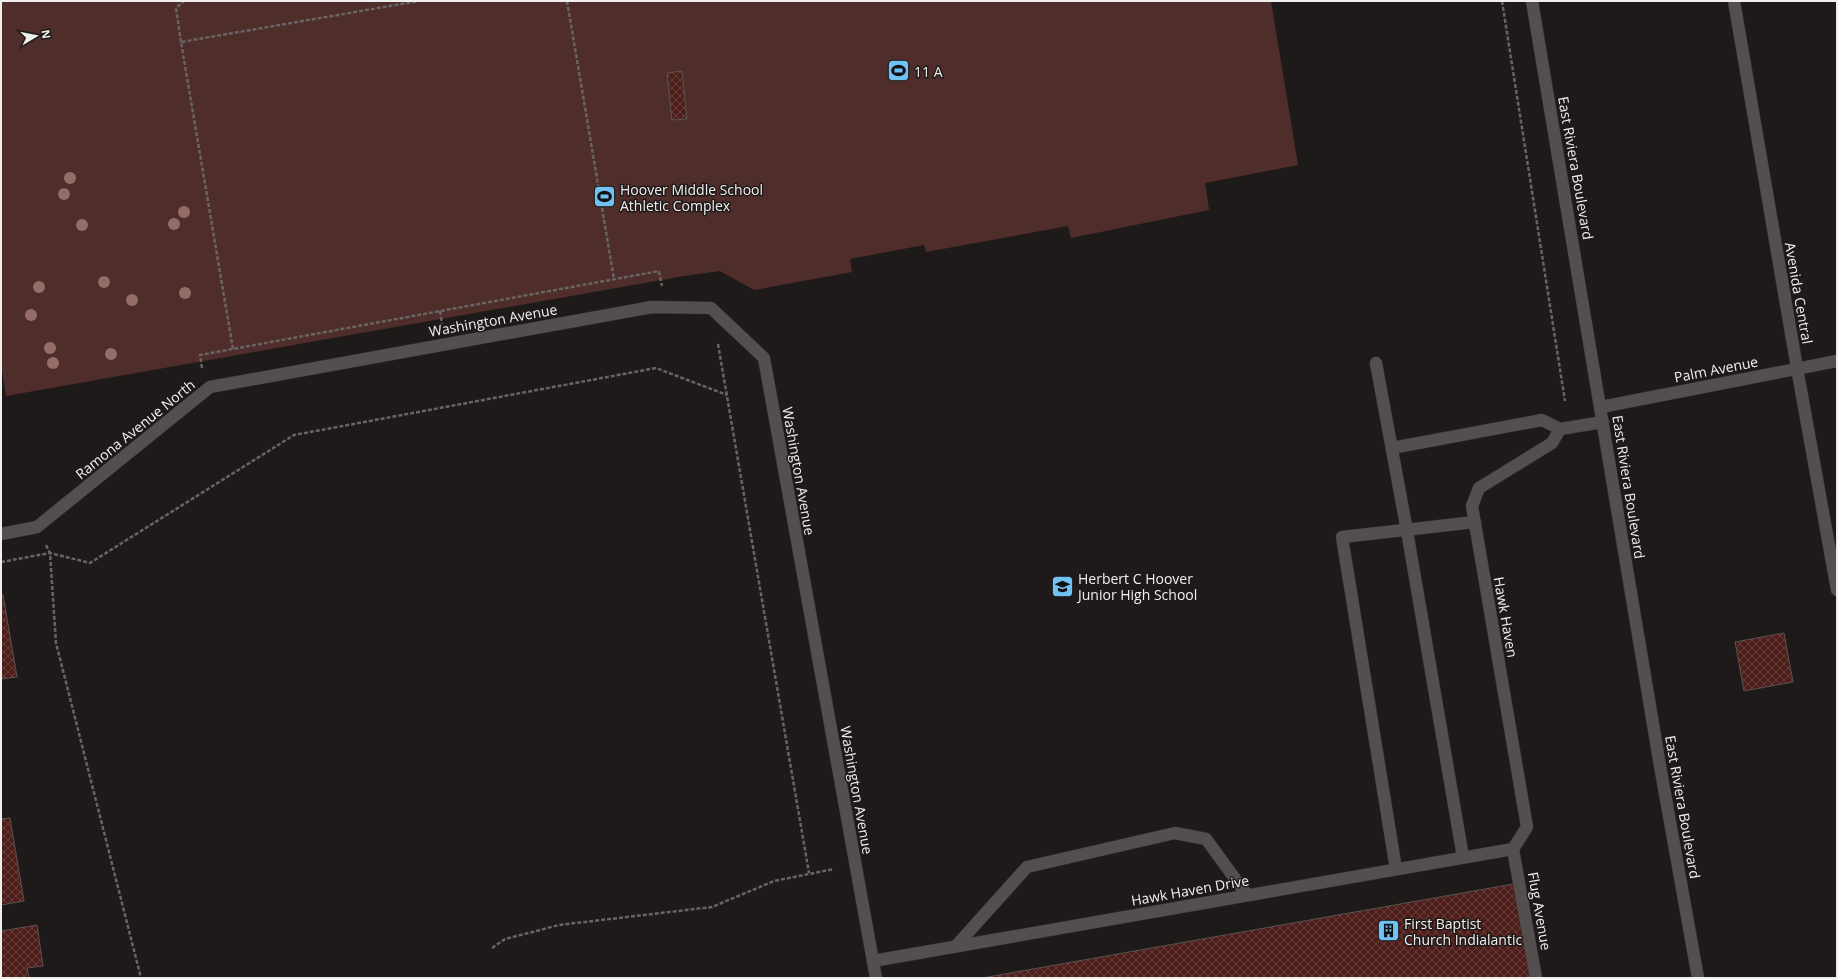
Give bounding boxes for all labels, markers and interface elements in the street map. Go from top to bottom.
north arrow [16,16,56,56]
text: N [38,28,55,40]
sports icon: 11 A [885,58,911,84]
place label: 11 A [914,62,943,81]
street label: East Riviera Boulevard [1554,95,1598,241]
place label: Hoover Middle School Athletic Complex [620,180,763,215]
sports icon: Hoover Middle School Athletic Complex [591,184,617,210]
street label: Avenida Central [1781,241,1817,345]
street label: Washington Avenue [427,299,559,341]
street label: Palm Avenue [1672,352,1760,386]
street label: Ramona Avenue North [71,375,199,483]
street label: Washington Avenue [778,405,820,537]
street label: East Riviera Boulevard [1608,414,1650,560]
place label: Herbert C Hoover Junior High School [1076,569,1197,604]
school or university icon: Herbert C Hoover Junior High School [1049,573,1075,599]
street label: Hawk Haven [1490,575,1522,659]
street label: Washington Avenue [836,724,878,856]
street label: East Riviera Boulevard [1661,734,1705,880]
street label: Hawk Haven Drive [1130,870,1251,910]
street label: Flug Avenue [1524,870,1556,952]
place label: First Baptist Church Indialantic [1404,914,1522,949]
building icon: First Baptist Church Indialantic [1376,918,1402,944]

